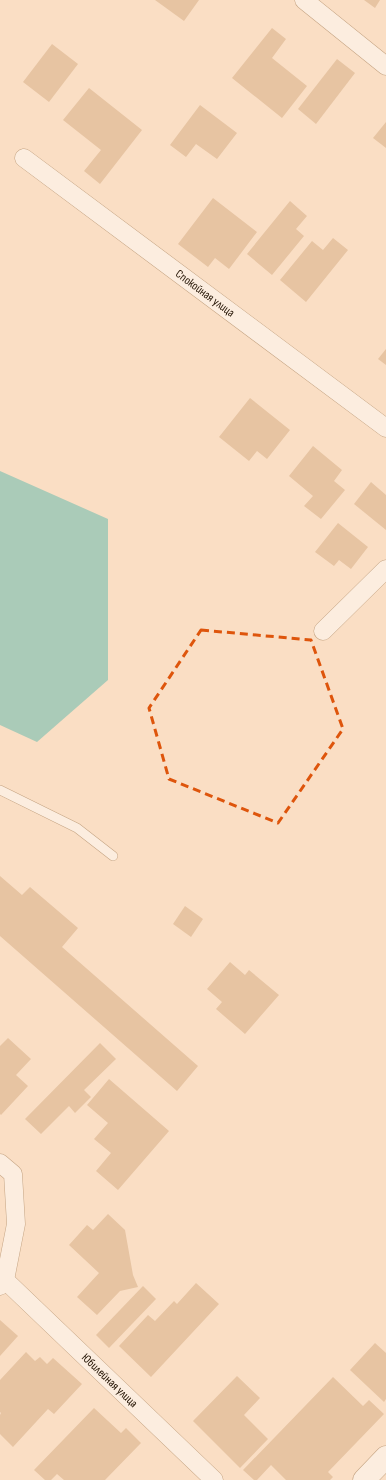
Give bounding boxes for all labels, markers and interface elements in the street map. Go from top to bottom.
street label: Спокойная улица [172,267,238,321]
street label: Юбилейная улица [78,1350,141,1411]

